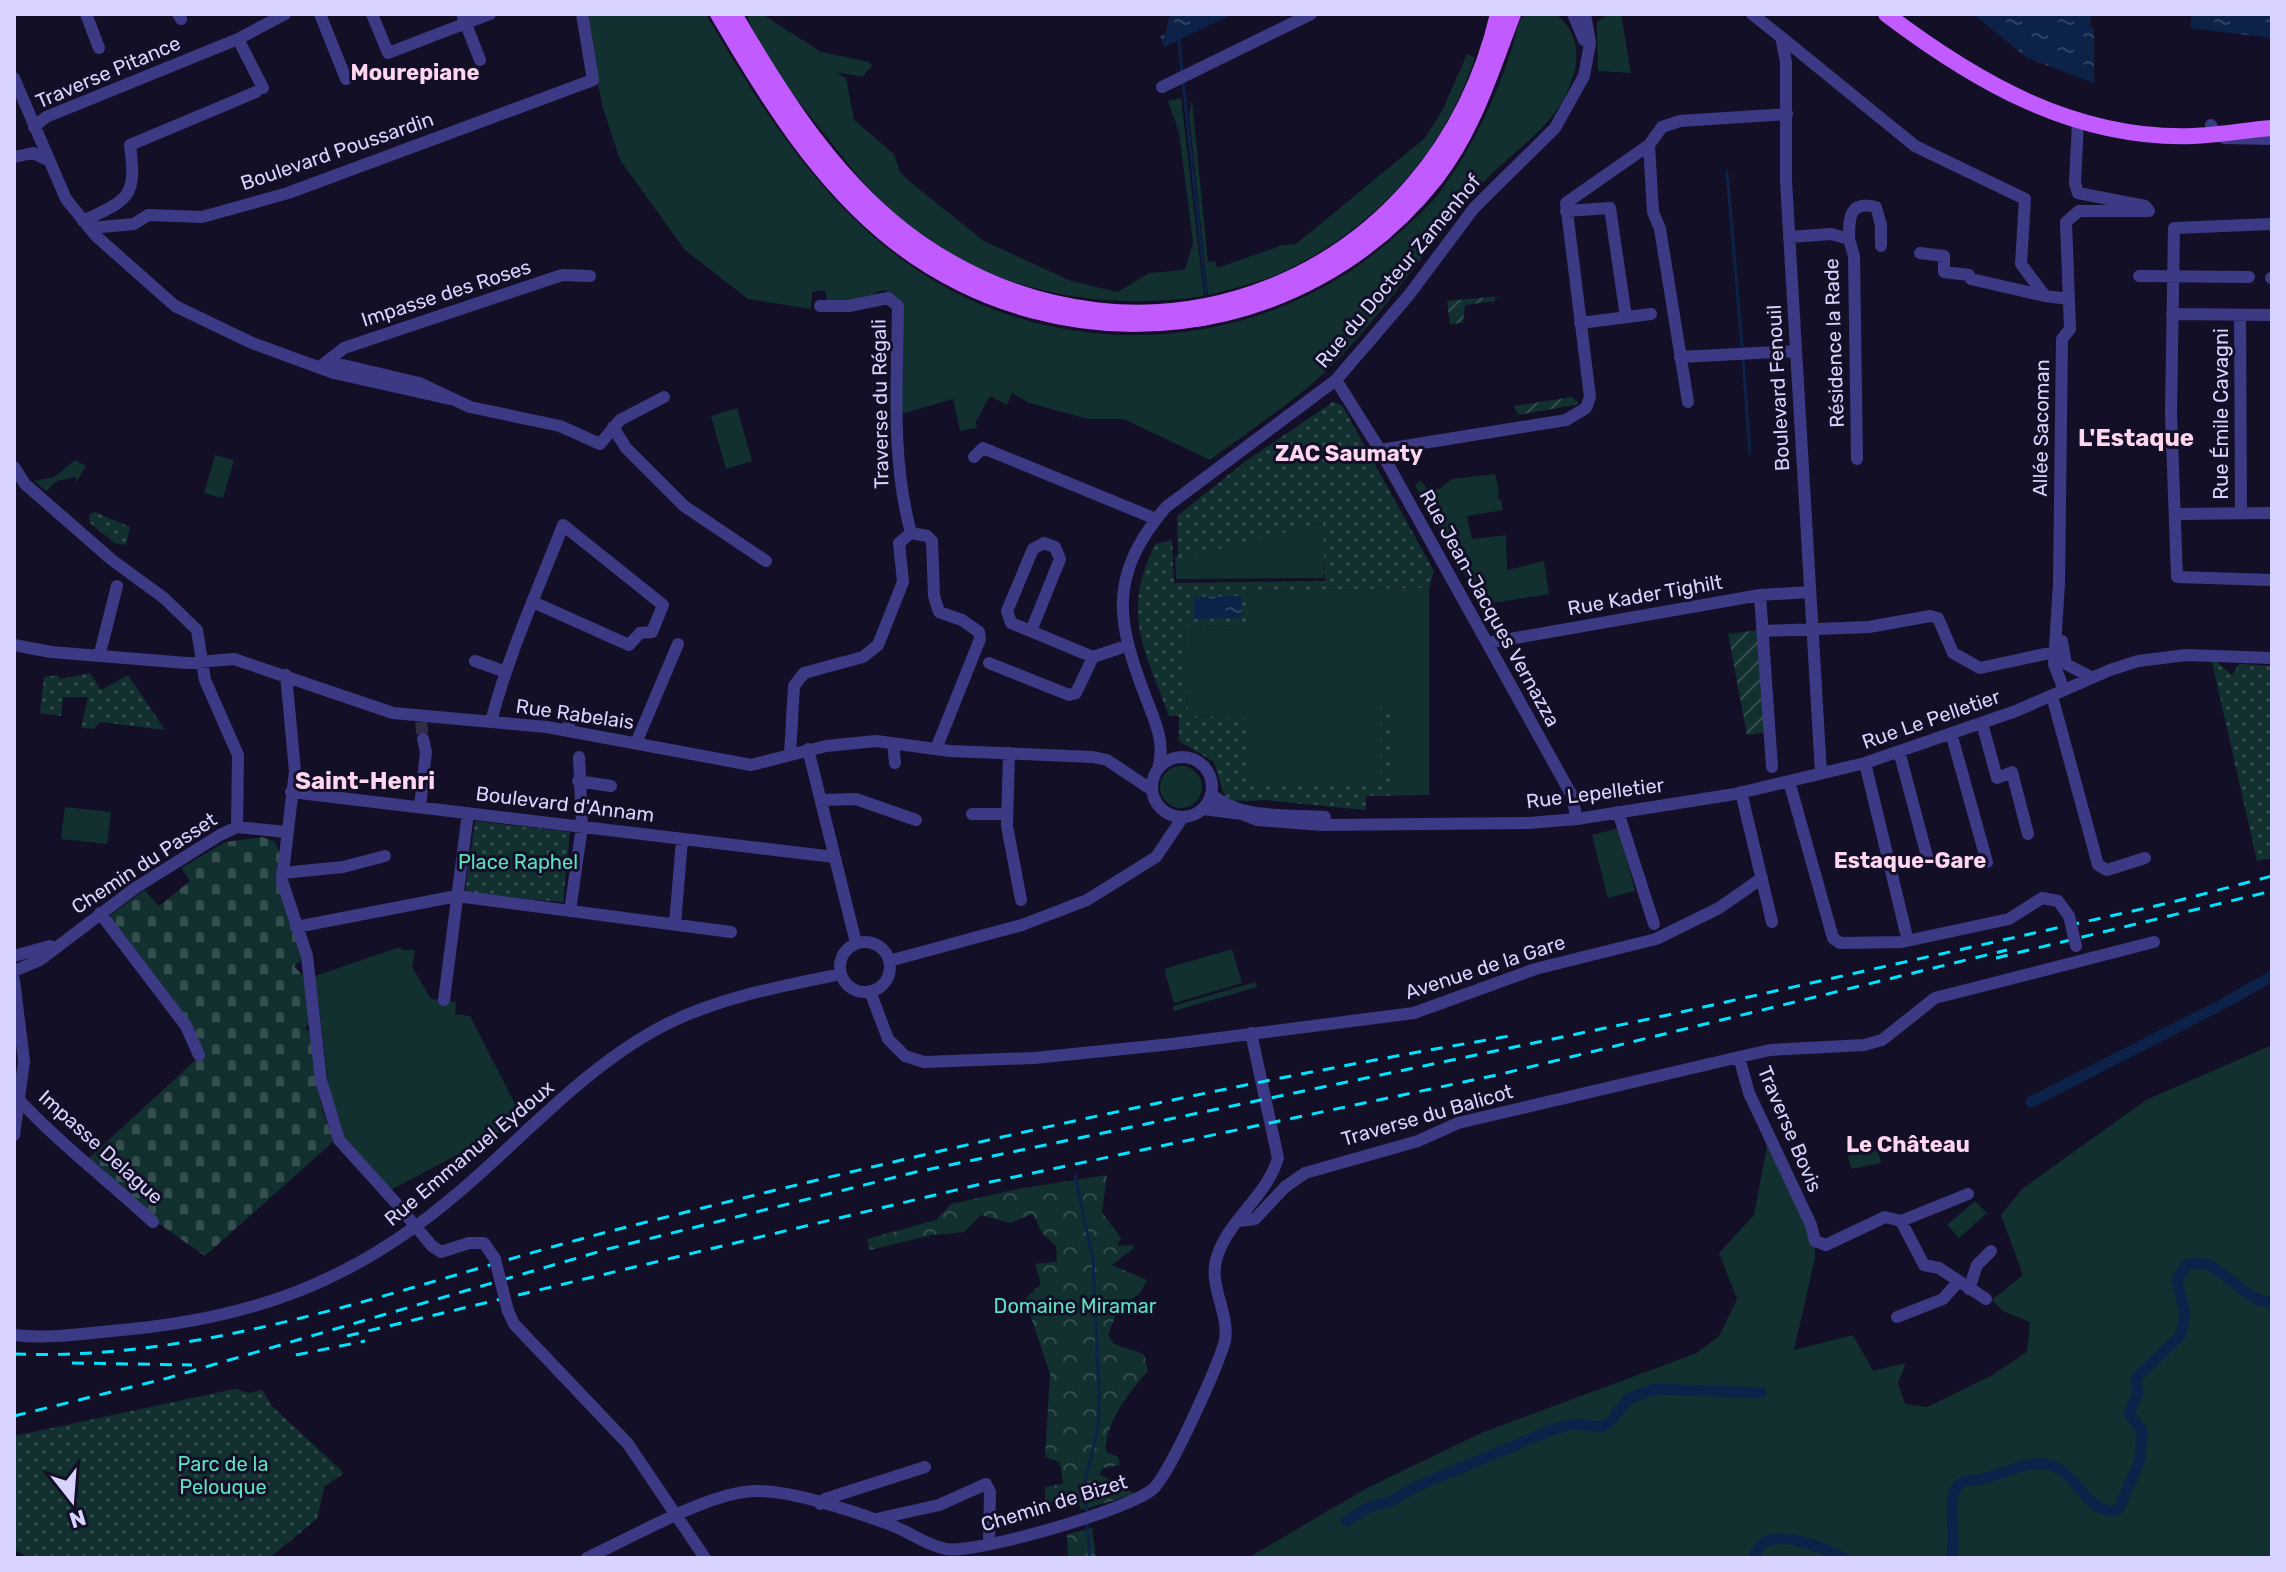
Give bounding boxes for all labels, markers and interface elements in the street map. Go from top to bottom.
street label: Traverse Pitance [32,31,184,113]
district label: Mourepiane [350,59,480,86]
street label: Boulevard Poussardin [237,107,437,195]
street label: Rue du Docteur Zamenhof [1310,169,1486,373]
street label: Impasse des Roses [358,254,534,332]
street label: Résidence la Rade [1819,258,1849,428]
street label: Boulevard Fenouil [1762,304,1794,472]
street label: Traverse du Régali [867,319,893,489]
street label: Rue Émile Cavagni [2209,328,2233,500]
street label: Allée Sacoman [2028,359,2054,497]
district label: L'Estaque [2078,424,2194,452]
district label: ZAC Saumaty [1275,440,1423,467]
street label: Rue Jean-Jacques Vernazza [1415,485,1565,731]
street label: Rue Kader Tighilt [1566,570,1724,620]
street label: Rue Le Pelletier [1859,684,2004,754]
street label: Rue Rabelais [514,694,636,734]
district label: Saint-Henri [295,767,435,795]
street label: Rue Lepelletier [1525,773,1666,813]
street label: Boulevard d'Annam [474,781,656,827]
street label: Chemin du Passet [67,807,221,919]
district label: Estaque-Gare [1834,847,1986,874]
park label: Place Raphel [458,850,578,874]
street label: Avenue de la Gare [1402,930,1568,1004]
street label: Traverse Bovis [1753,1062,1827,1196]
street label: Rue Emmanuel Eydoux [379,1075,559,1231]
street label: Traverse du Balicot [1339,1079,1516,1151]
street label: Impasse Delague [34,1085,168,1209]
district label: Le Château [1846,1131,1970,1158]
park label: Domaine Miramar [994,1294,1157,1318]
park label: Parc de la Pelouque [178,1452,268,1499]
north arrow [32,1460,112,1540]
street label: Chemin de Bizet [978,1469,1130,1537]
text: N [66,1503,89,1534]

